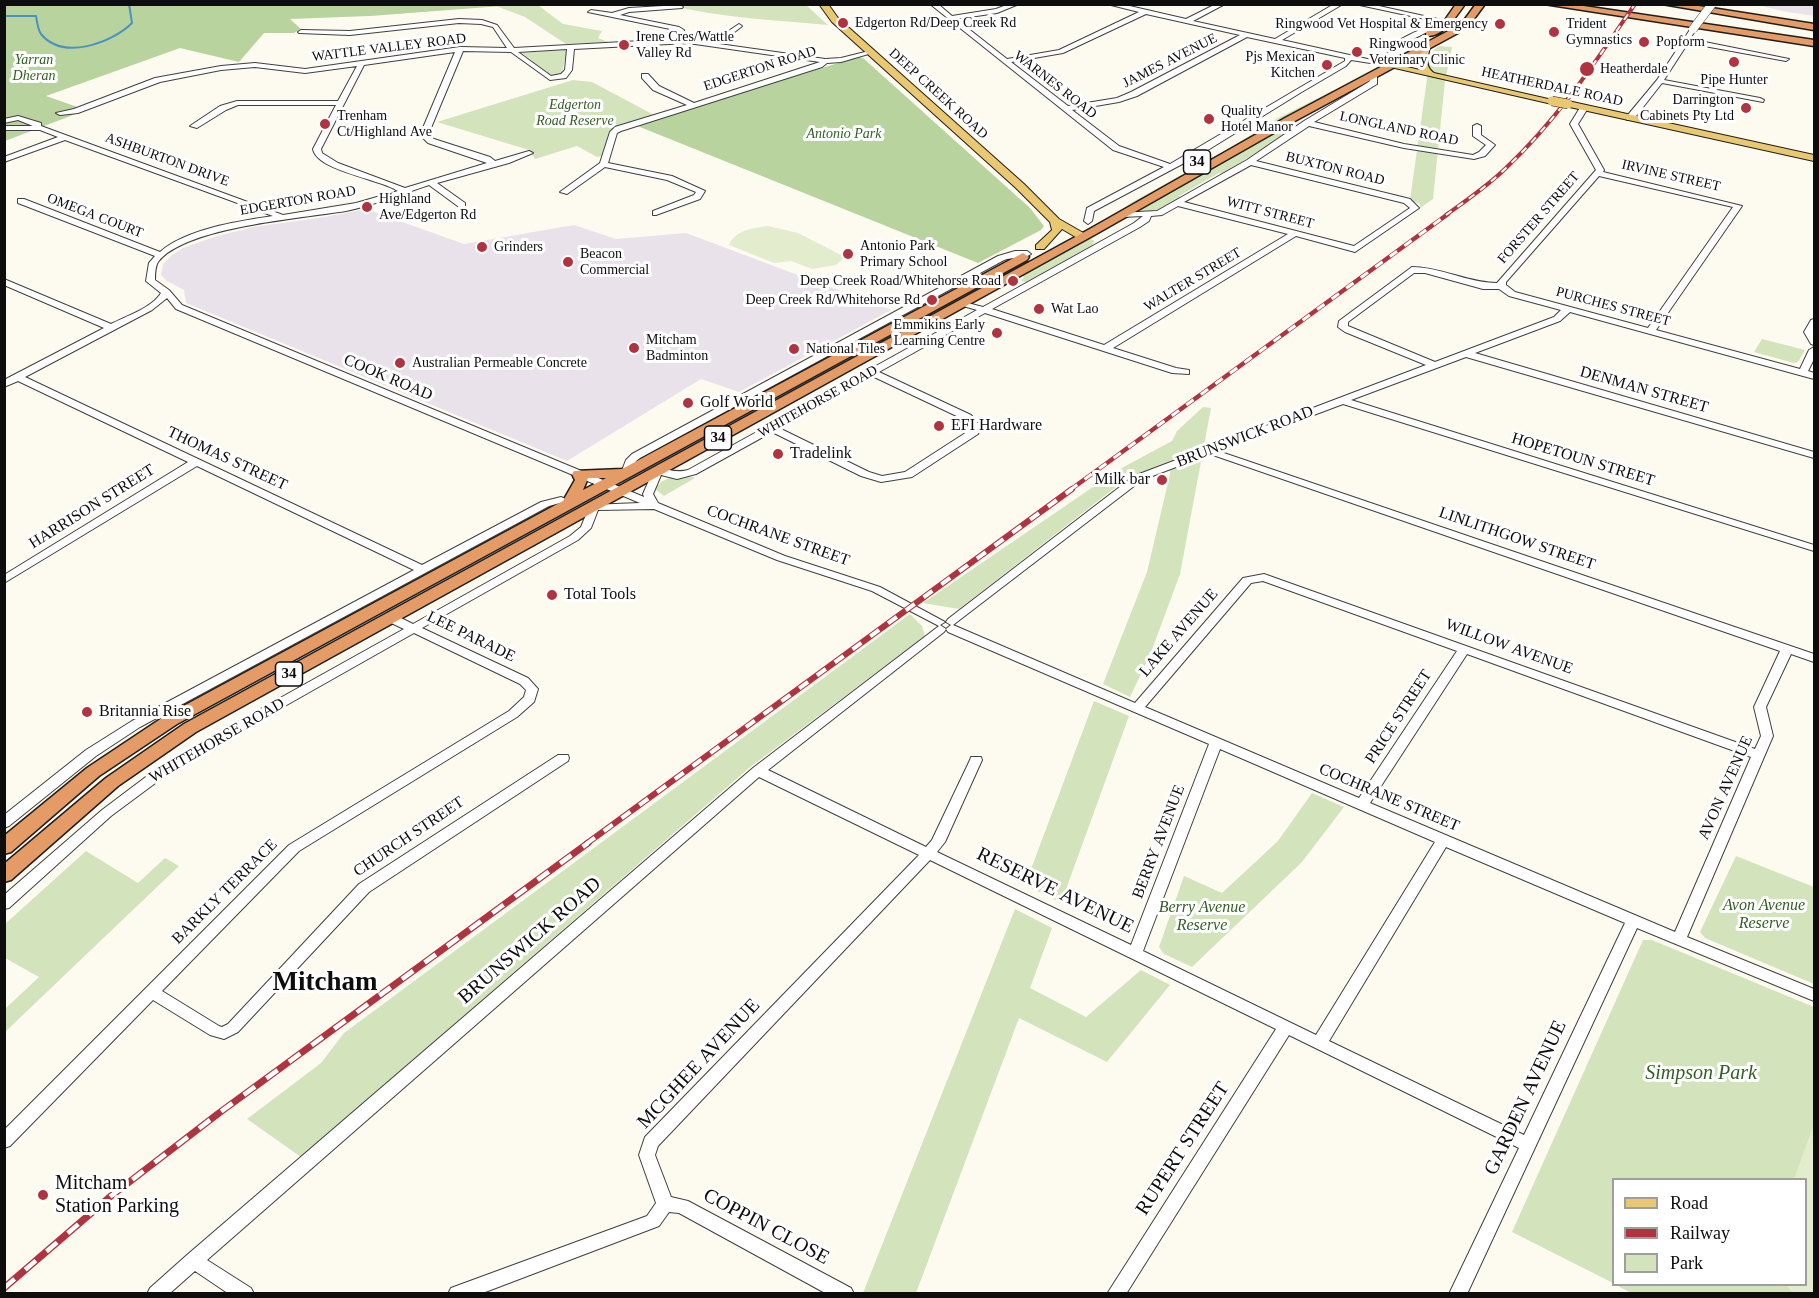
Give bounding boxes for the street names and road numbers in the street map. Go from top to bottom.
street label: WATTLE VALLEY ROAD [311,30,467,66]
street label: JAMES AVENUE [1120,30,1220,92]
street label: EDGERTON ROAD [702,43,818,95]
street label: DEEP CREEK ROAD [885,45,991,143]
street label: WARNES ROAD [1010,47,1100,123]
street label: HEATHERDALE ROAD [1480,64,1624,110]
street label: LONGLAND ROAD [1338,108,1460,150]
street label: ASHBURTON DRIVE [103,130,231,190]
street label: BUXTON ROAD [1284,149,1386,189]
road number: 34 [1184,150,1210,174]
street label: IRVINE STREET [1620,156,1722,196]
street label: FORSTER STREET [1495,169,1583,267]
street label: EDGERTON ROAD [239,183,357,219]
street label: OMEGA COURT [45,190,145,242]
street label: WITT STREET [1224,193,1316,233]
street label: WALTER STREET [1141,244,1245,316]
street label: PURCHES STREET [1554,284,1672,330]
street label: COOK ROAD [341,351,435,405]
street label: WHITEHORSE ROAD [755,362,881,442]
street label: DENMAN STREET [1577,362,1711,418]
street label: BRUNSWICK ROAD [1174,402,1316,472]
street label: THOMAS STREET [164,423,290,495]
road number: 34 [704,426,732,450]
street label: HOPETOUN STREET [1509,429,1657,491]
street label: HARRISON STREET [26,461,158,553]
street label: COCHRANE STREET [704,501,852,571]
street label: LINLITHGOW STREET [1436,503,1598,575]
street label: LAKE AVENUE [1136,585,1222,681]
street label: LEE PARADE [424,607,518,667]
street label: WILLOW AVENUE [1443,615,1575,679]
road number: 34 [276,662,302,686]
street label: PRICE STREET [1362,666,1436,768]
street label: WHITEHORSE ROAD [146,694,288,788]
street label: AVON AVENUE [1694,733,1758,843]
street label: COCHRANE STREET [1316,760,1462,836]
street label: BERRY AVENUE [1129,782,1189,902]
street label: CHURCH STREET [350,793,468,881]
street label: BARKLY TERRACE [168,835,282,949]
street label: RESERVE AVENUE [972,843,1138,939]
street label: BRUNSWICK ROAD [454,872,606,1010]
street label: MCGHEE AVENUE [633,994,765,1134]
street label: GARDEN AVENUE [1480,1017,1572,1179]
street label: RUPERT STREET [1131,1078,1235,1220]
street label: COPPIN CLOSE [699,1184,833,1270]

